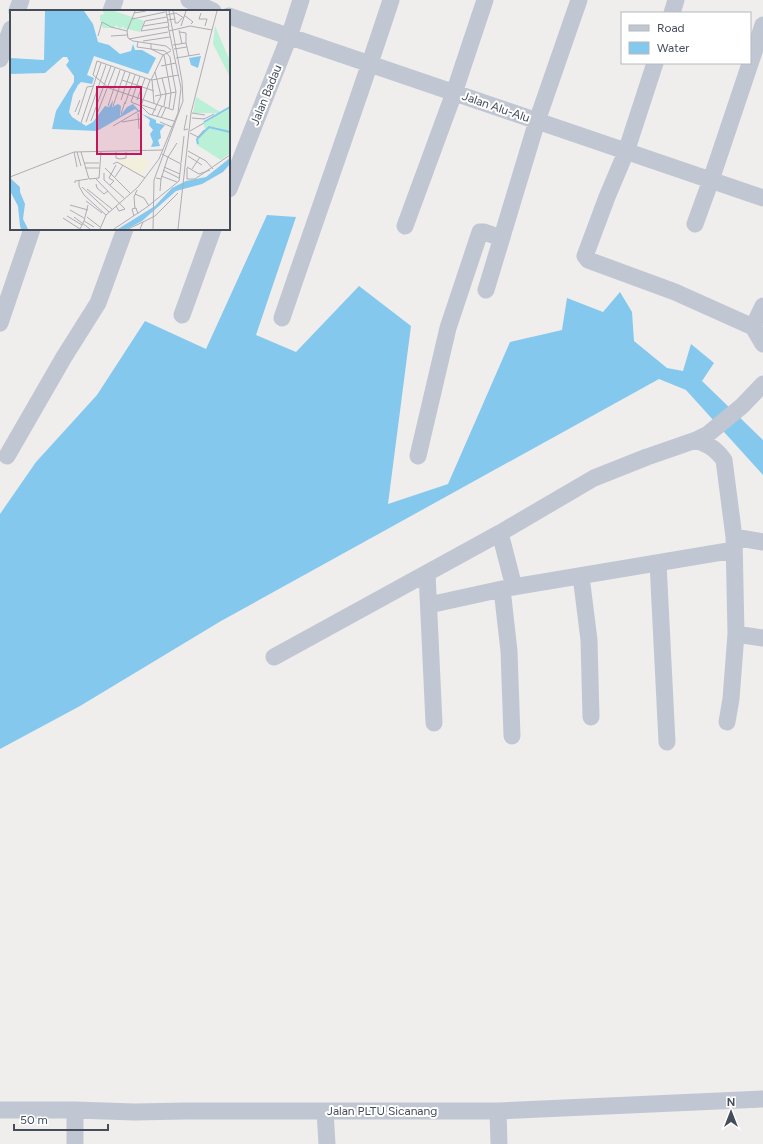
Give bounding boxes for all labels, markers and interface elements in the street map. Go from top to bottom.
inset map [10,10,230,230]
legend [621,12,751,64]
text: Road [657,21,685,35]
text: Water [657,41,689,55]
street label: Jalan Badau [248,63,284,127]
street label: Jalan Alu-Alu [460,89,532,125]
north arrow [711,1092,751,1132]
text: N [727,1096,735,1109]
street label: Jalan PLTU Sicanang [327,1104,437,1118]
scale bar [14,1106,108,1132]
text: 50 m [20,1113,48,1127]

